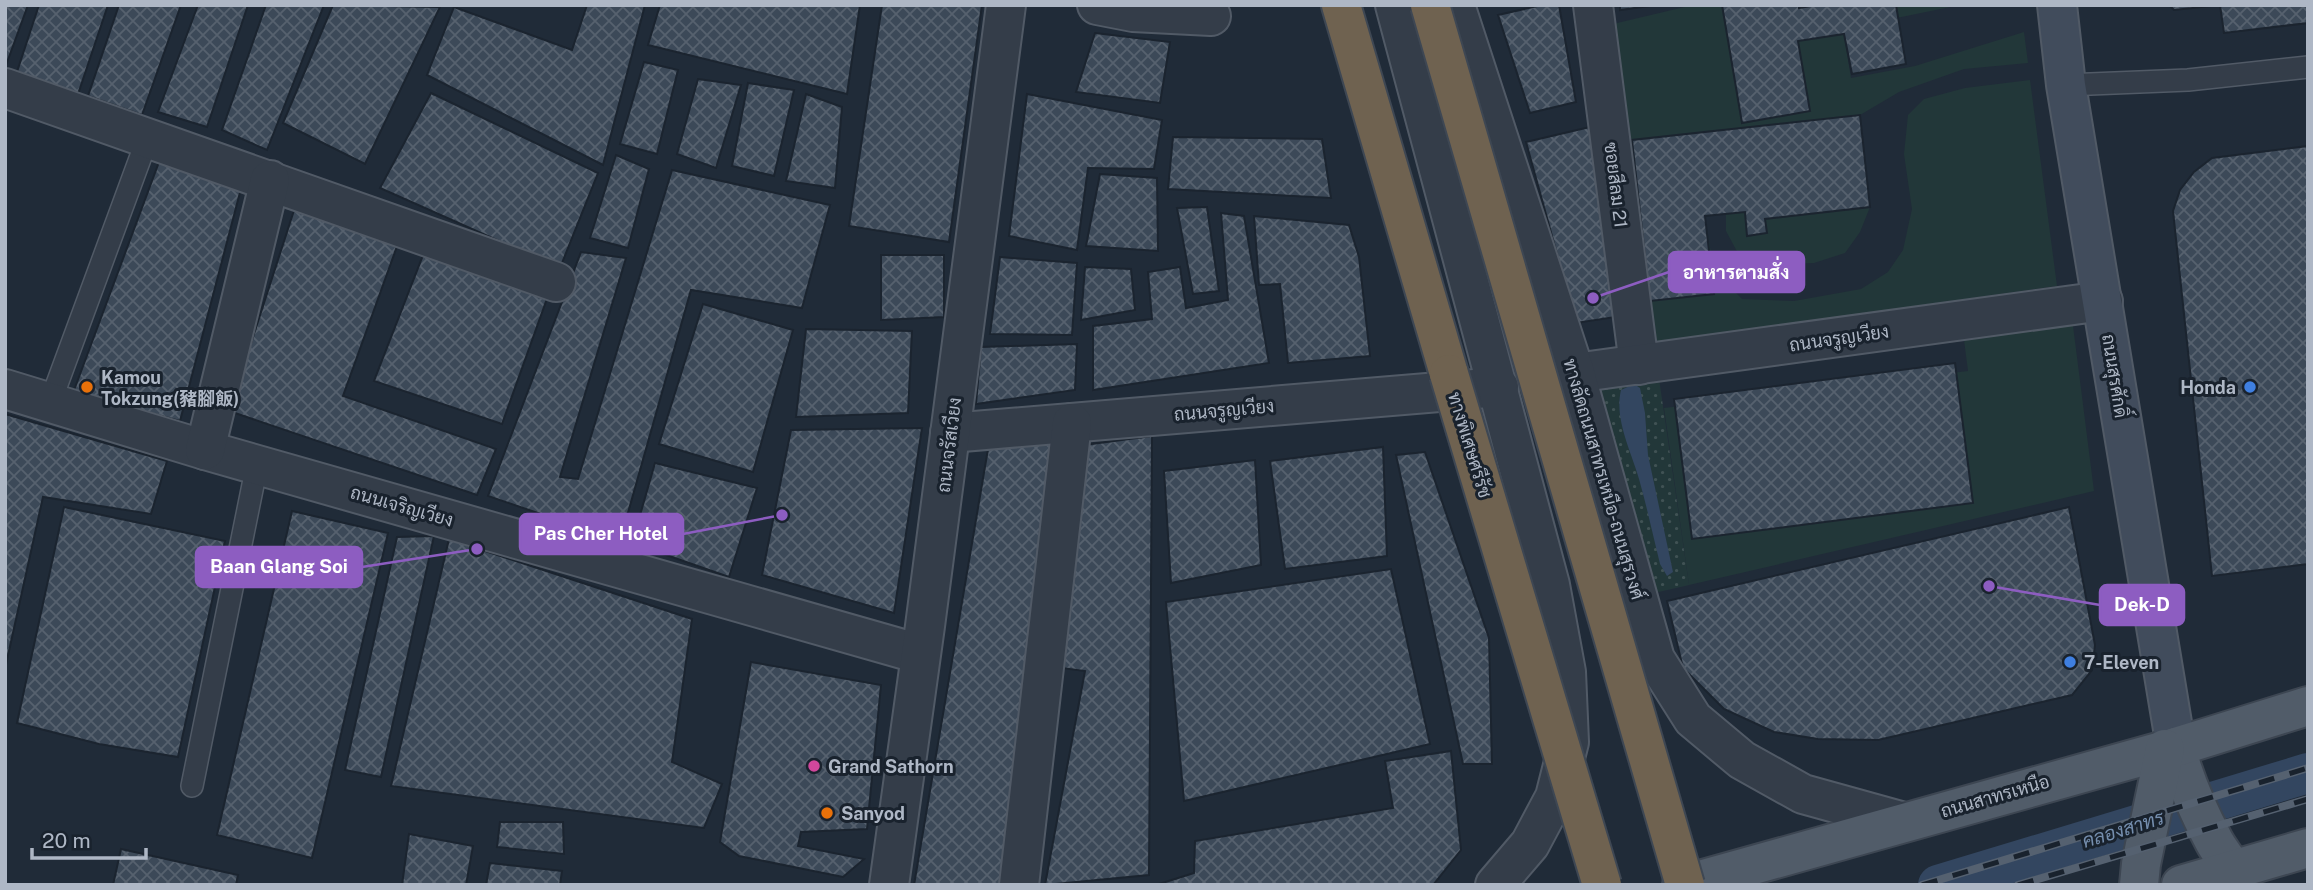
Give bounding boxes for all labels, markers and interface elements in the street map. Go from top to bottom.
street label: ซอยสีลม 21 [1600,141,1634,229]
callout: อาหารตามสั่ง [1669,252,1804,292]
text: อาหารตามสั่ง [1683,256,1789,283]
street label: ถนนจรูญเวียง [1788,319,1891,358]
street label: ถนนสุรศักดิ์ [2096,332,2137,420]
street label: ทางลัดถนนสาทรเหนือ-ถนนสุรวงศ์ [1558,356,1650,602]
place label: Kamou Tokzung(豬腳飯) [101,367,239,409]
place label: Honda [2180,377,2236,398]
marker: Kamou Tokzung(豬腳飯) [79,379,95,395]
marker: Honda [2242,379,2258,395]
street label: ทางพิเศษศรีรัช [1444,389,1498,500]
street label: ถนนจรูญเวียง [1173,393,1275,428]
street label: ถนนจรัสเวียง [931,396,965,494]
street label: ถนนเจริญเวียง [348,479,456,532]
callout: Pas Cher Hotel [520,514,683,554]
text: Pas Cher Hotel [534,522,668,544]
callout: Baan Glang Soi [196,547,362,587]
text: Baan Glang Soi [210,555,348,577]
callout: Dek-D [2100,585,2184,625]
text: Dek-D [2114,593,2170,615]
place label: 7-Eleven [2084,652,2159,673]
marker: 7-Eleven [2062,654,2078,670]
place label: Grand Sathorn [828,756,954,777]
marker: Grand Sathorn [806,758,822,774]
street label: ถนนสาทรเหนือ [1938,769,2052,822]
place label: Sanyod [841,803,905,824]
marker: Sanyod [819,805,835,821]
water label: คลองสาทร [2080,806,2167,852]
scale bar [32,816,145,860]
text: 20 m [42,828,91,853]

